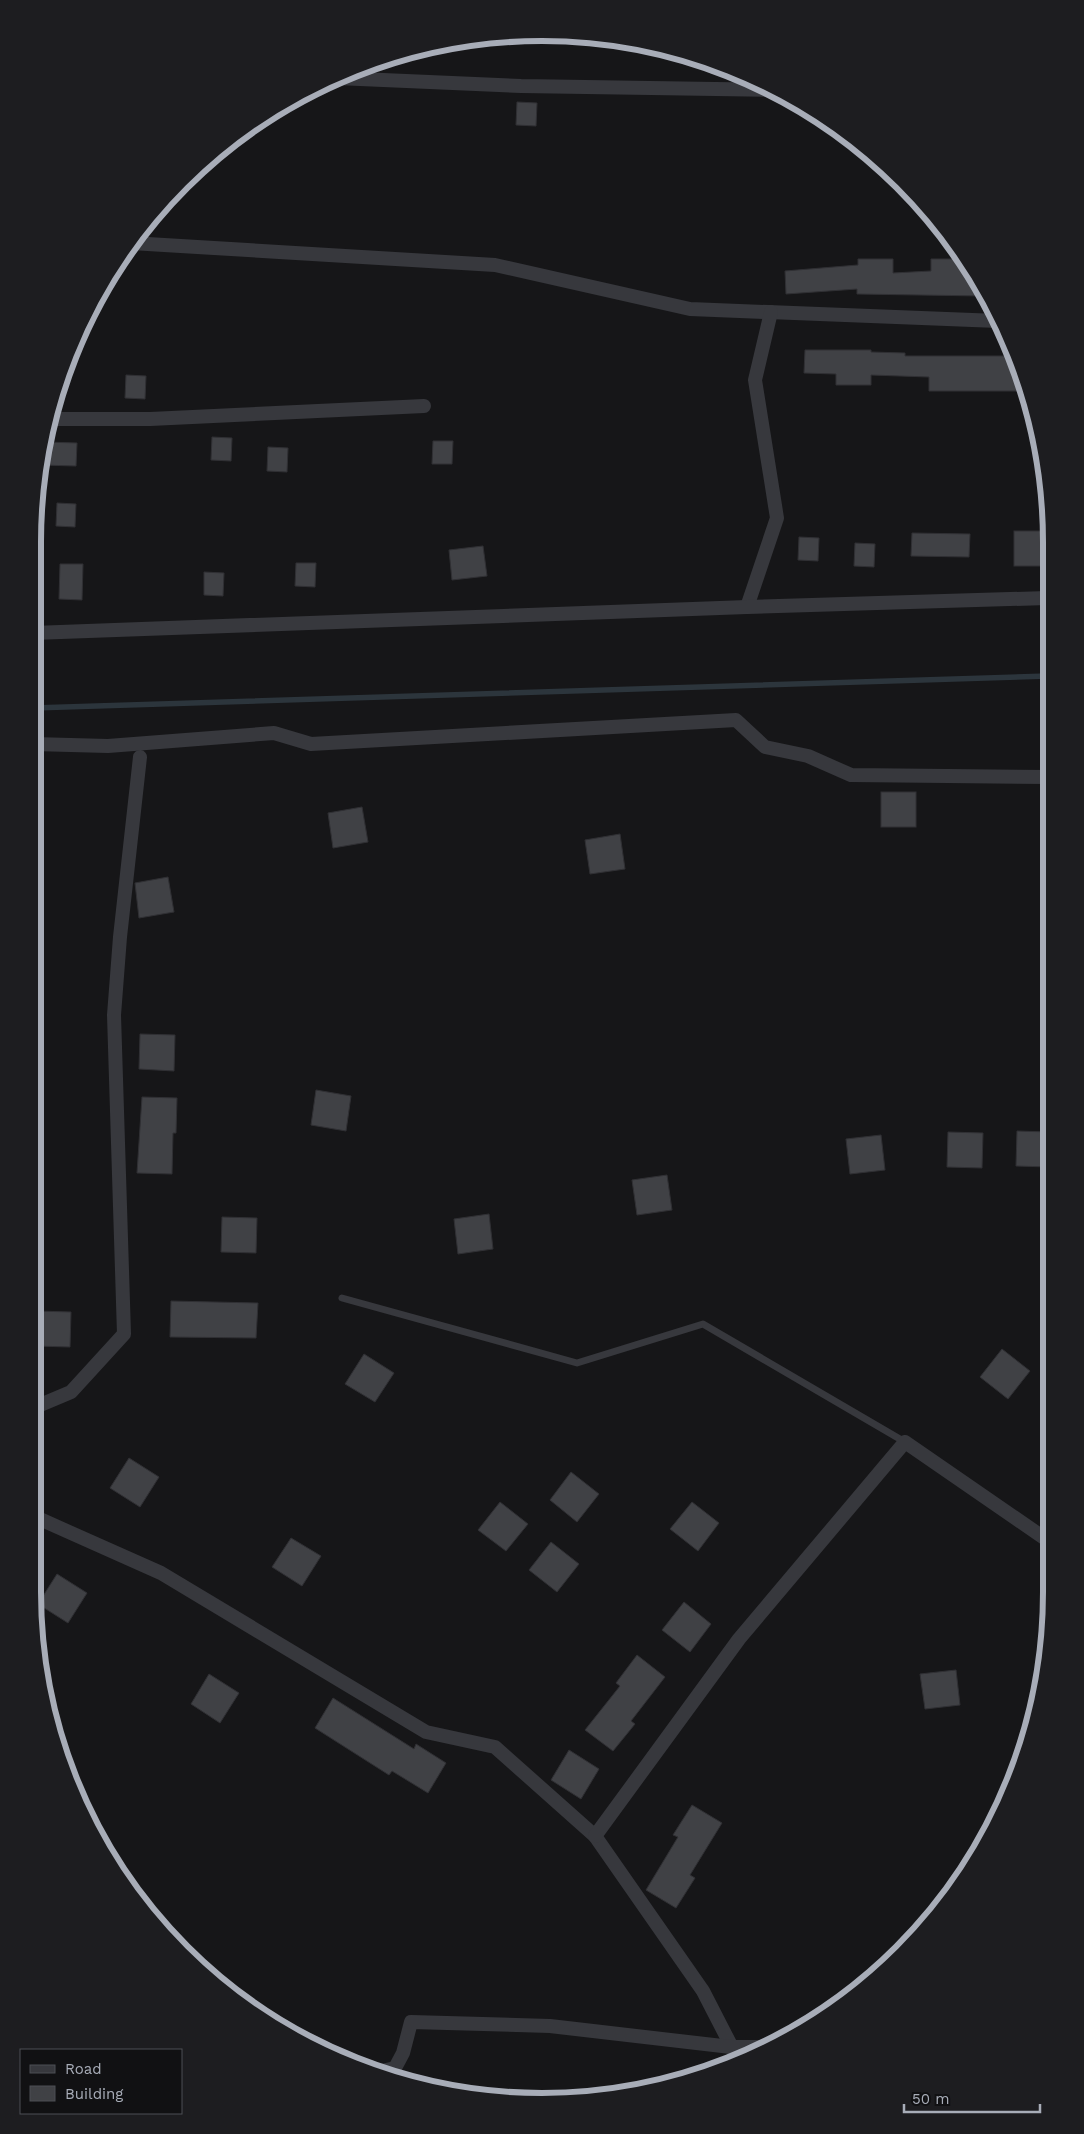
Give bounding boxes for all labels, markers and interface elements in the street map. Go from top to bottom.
legend [20,2049,182,2114]
text: Road [65,2060,102,2078]
scale bar [904,2082,1040,2114]
text: Building [65,2085,123,2103]
text: 50 m [912,2090,949,2108]

